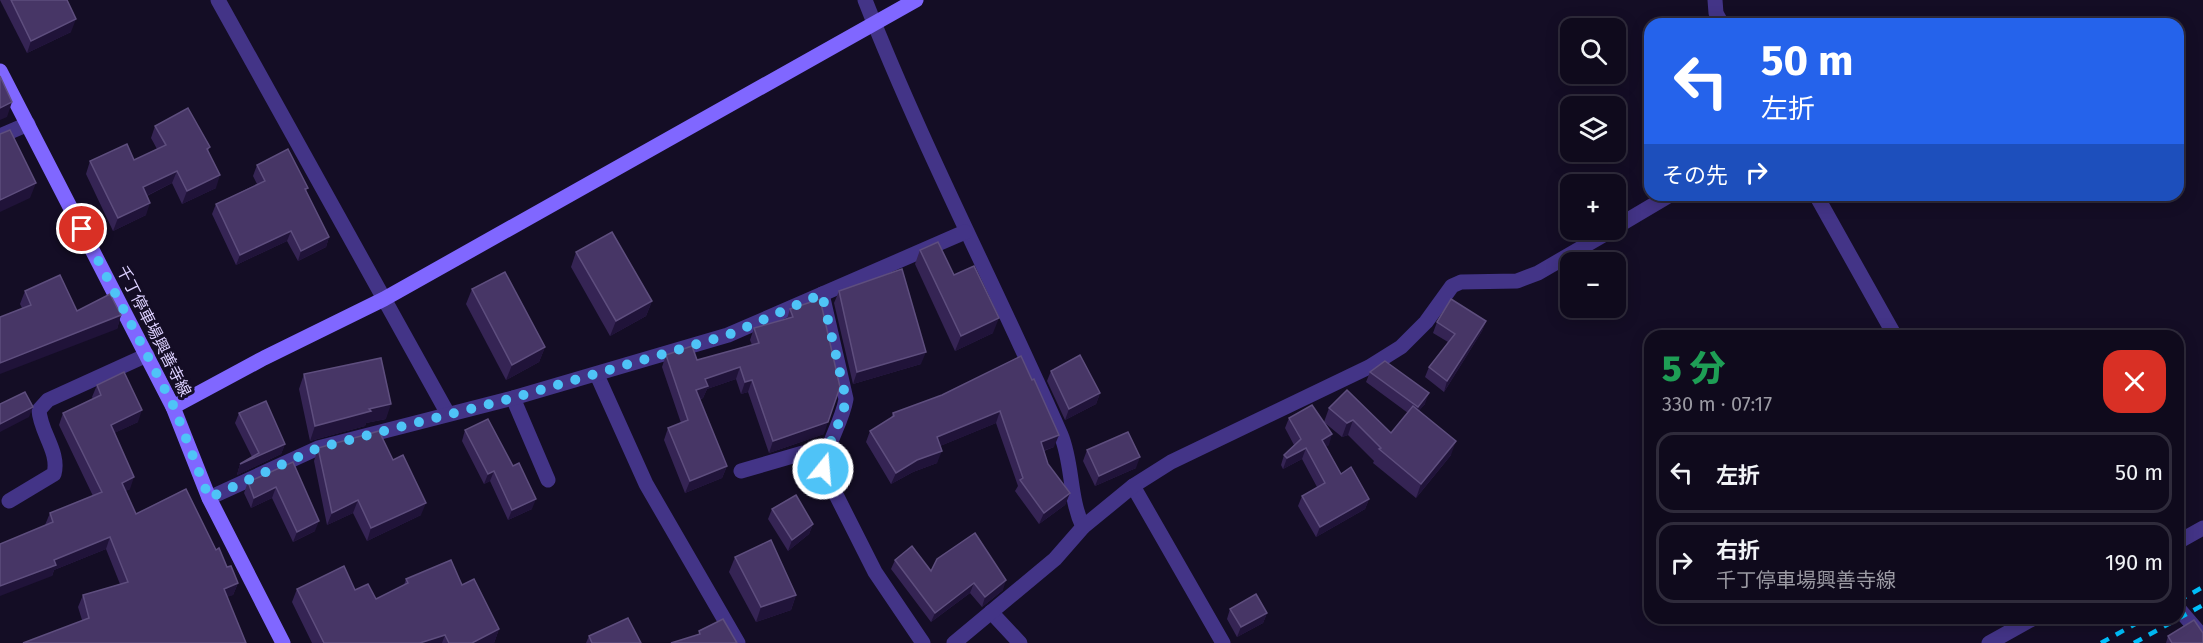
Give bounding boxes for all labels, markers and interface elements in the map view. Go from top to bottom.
map controls [1560,18,1626,318]
button: search [1560,18,1626,84]
text: 50 m [1761,36,1854,86]
icon: left [1662,42,1740,120]
text: 左折 [1761,93,1815,125]
button: layers [1560,96,1626,162]
icon: right [1740,156,1773,189]
text: その先 [1662,162,1728,189]
button: + [1560,174,1626,240]
pin [56,203,107,254]
icon: arrive [65,212,98,245]
button: − [1560,252,1626,318]
street label: 千丁停車場興善寺線 [113,263,195,399]
text: 5 分 [1662,347,1726,391]
button: close [2103,350,2166,413]
text: 330 m · 07:17 [1662,392,1772,416]
position arrow [791,437,855,501]
icon: left [1665,456,1698,489]
text: 50 m [2115,459,2163,486]
text: 左折 [1716,462,1760,489]
text: 右折 [1716,537,1760,564]
icon: right [1665,546,1698,579]
text: 190 m [2105,549,2163,576]
text: 千丁停車場興善寺線 [1716,568,1896,592]

